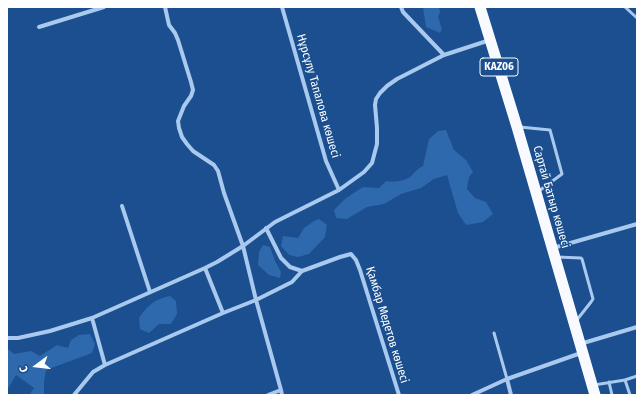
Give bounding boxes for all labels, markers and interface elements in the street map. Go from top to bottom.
street label: Нұрсұлу Тапалова көшесі [293,32,343,160]
road number: KАZ06 [480,58,518,76]
street label: Сартай Батыр көшесі [529,144,573,250]
street label: Қамбар Медетов көшесі [362,265,412,385]
north arrow [16,346,56,386]
text: С [17,365,31,374]

